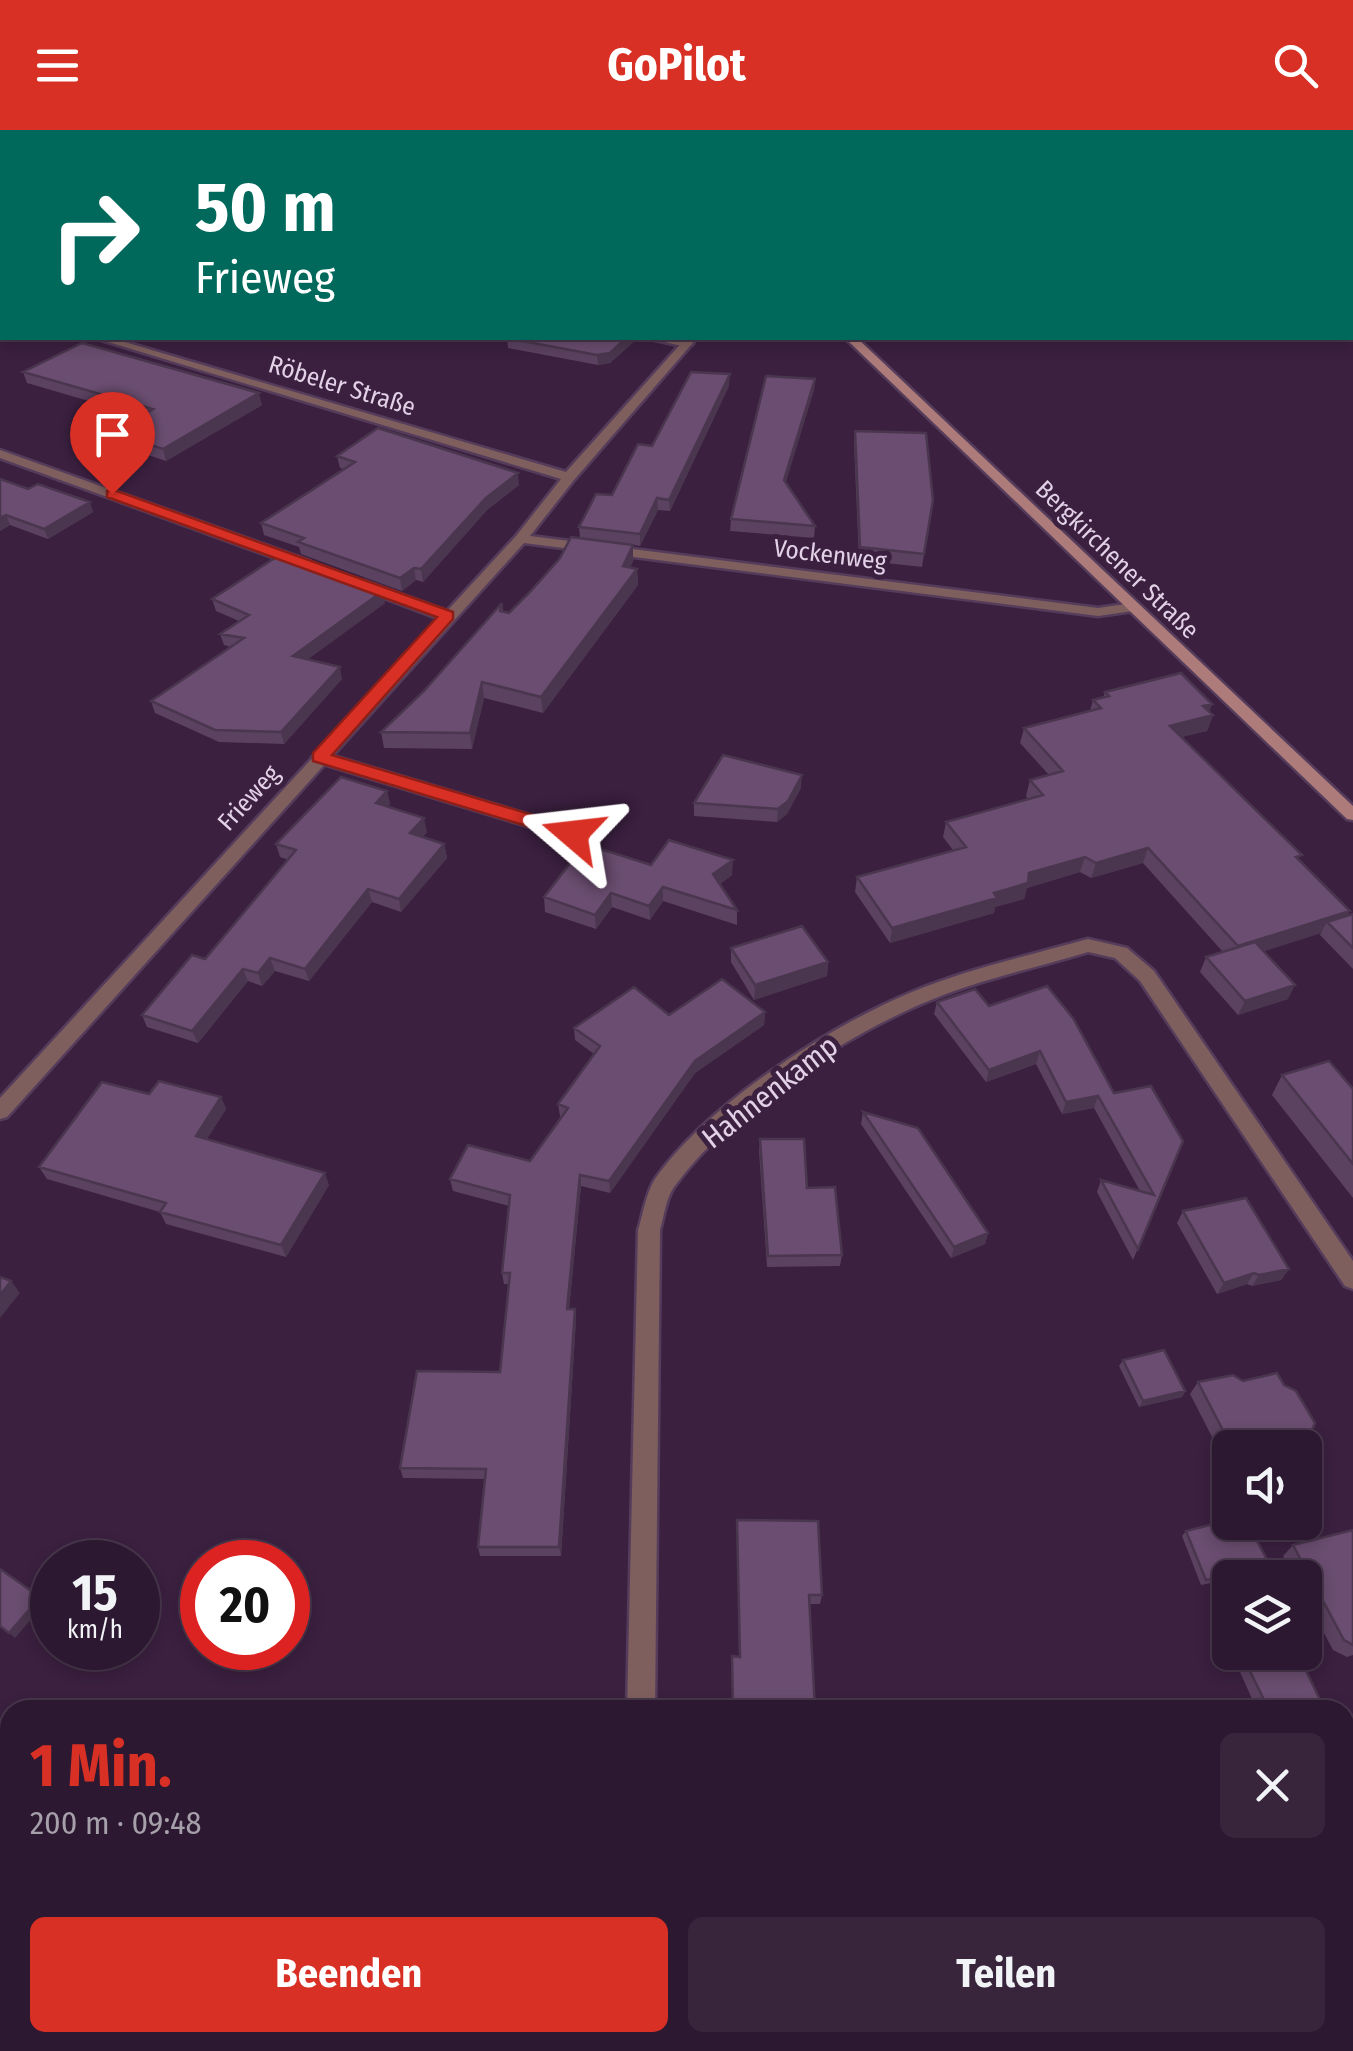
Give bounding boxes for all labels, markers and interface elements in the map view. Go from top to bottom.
icon: menu [30,38,85,93]
text: GoPilot [607,38,746,92]
icon: search [1268,38,1323,93]
text: 50 m [195,166,336,250]
icon: right [30,170,160,300]
text: Frieweg [195,251,335,305]
street label: Röbeler Straße [265,349,419,423]
pin [70,392,155,495]
icon: arrive [85,407,140,462]
street label: Bergkirchener Straße [1029,475,1205,645]
street label: Vockenweg [772,533,888,577]
street label: Frieweg [212,759,286,837]
position arrow [521,782,625,886]
street label: Hahnenkamp [695,1028,845,1156]
map controls [1212,1430,1322,1670]
button: sound [1212,1430,1322,1540]
speed limit sign: 20 [180,1540,310,1670]
button: layers [1212,1560,1322,1670]
text: 15 [72,1563,118,1623]
text: km/h [67,1615,123,1645]
text: 1 Min. [30,1730,172,1802]
button: close [1220,1733,1325,1838]
text: 200 m · 09:48 [30,1804,202,1842]
button: Beenden [30,1917,668,2032]
button: Teilen [688,1917,1325,2032]

